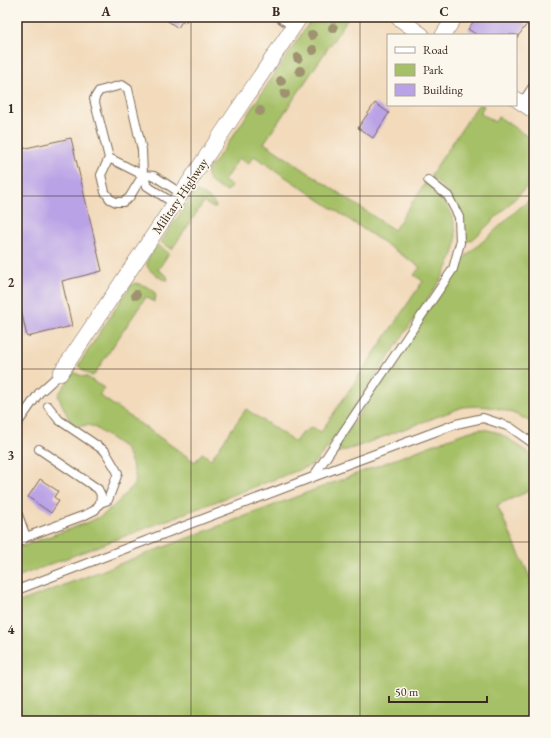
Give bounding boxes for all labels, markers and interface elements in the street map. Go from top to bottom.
text: A [100,3,111,20]
text: B [272,3,280,20]
text: C [439,3,449,20]
legend [387,34,517,106]
text: Road [423,42,449,58]
text: Park [423,62,444,78]
text: Building [423,82,464,98]
text: 1 [8,100,15,117]
street label: Military Highway [148,154,212,237]
text: 2 [8,274,15,291]
text: 3 [8,447,15,464]
text: 4 [8,621,15,638]
scale bar [389,678,487,704]
text: 50 m [395,684,419,700]

